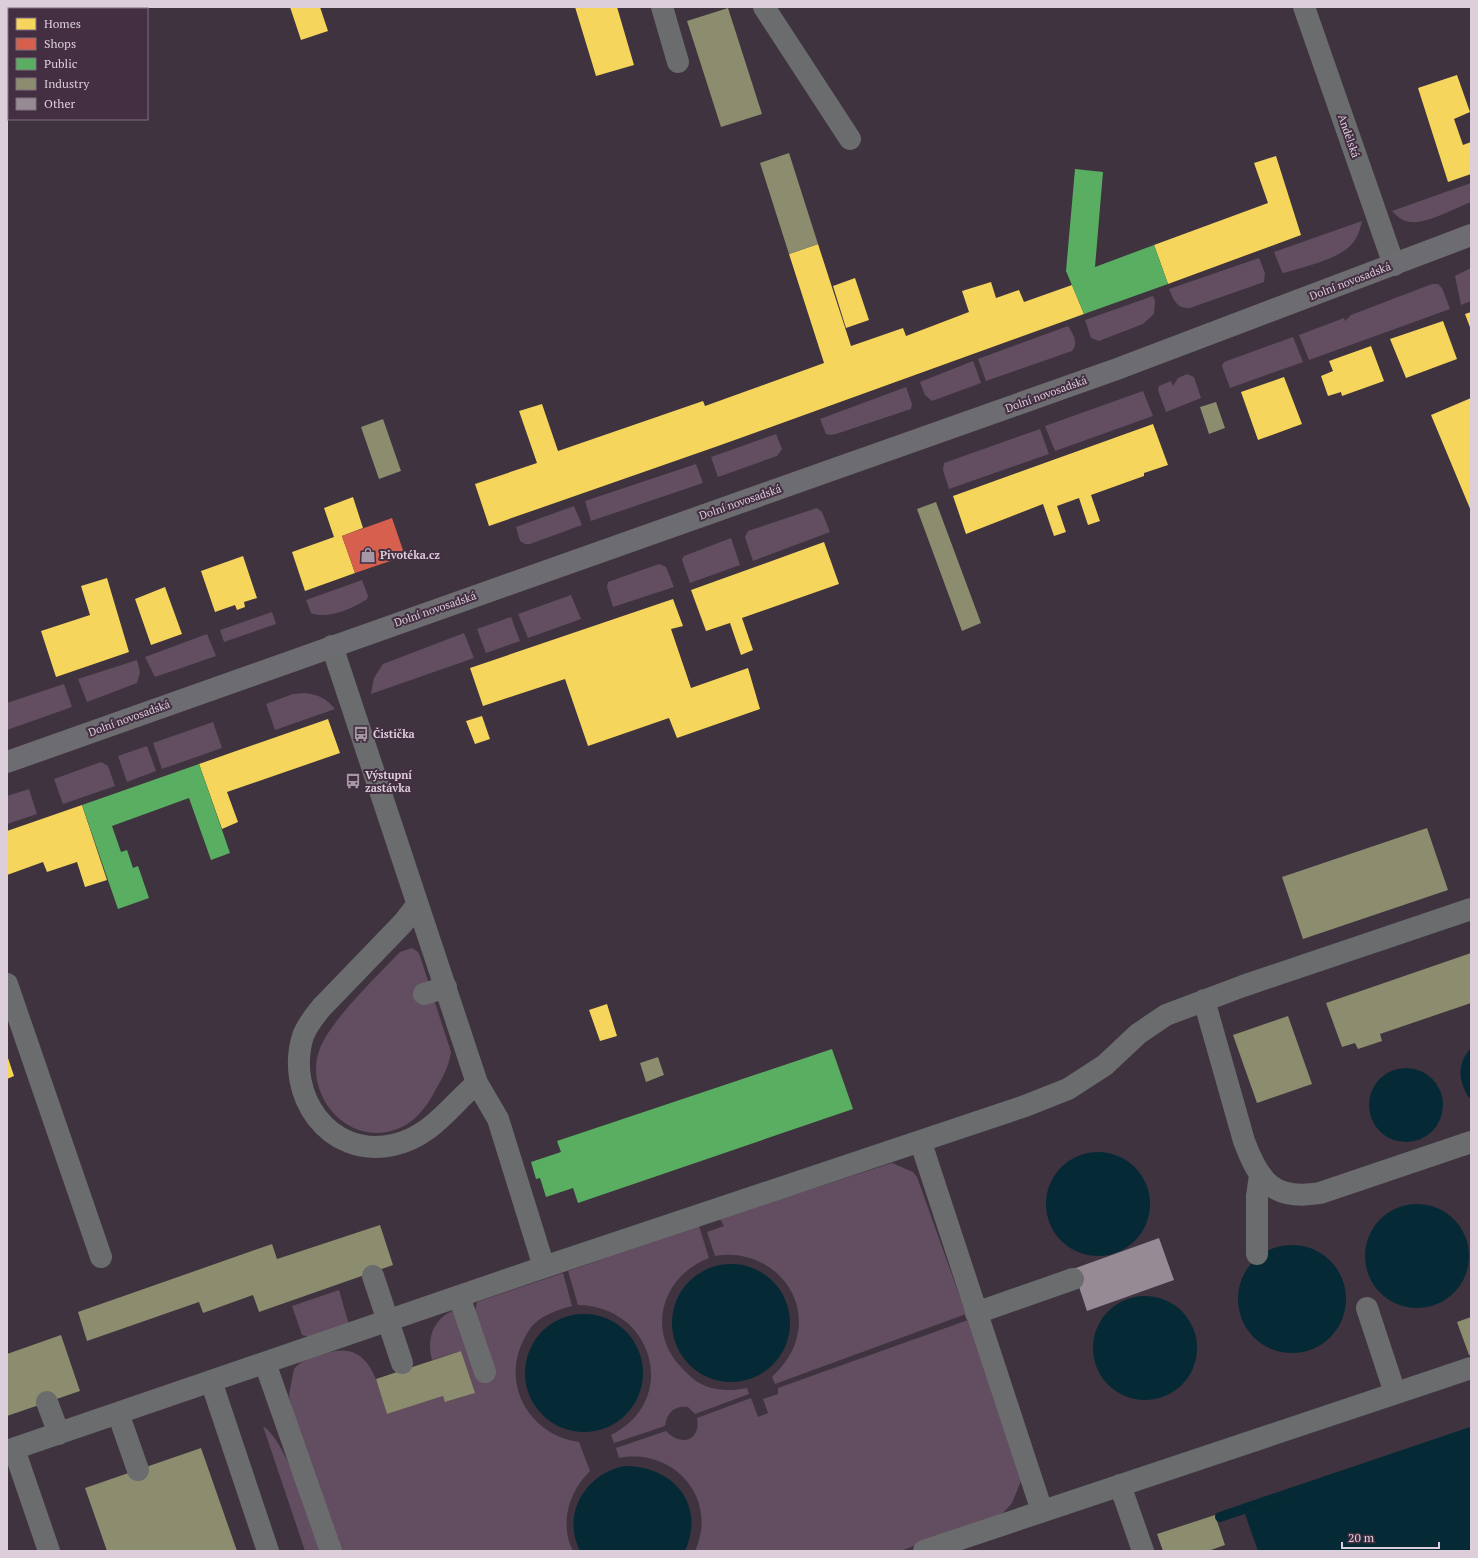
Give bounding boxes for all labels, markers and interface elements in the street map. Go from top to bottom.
legend [8,8,148,120]
text: Homes [44,16,81,31]
text: Shops [44,36,76,51]
text: Public [44,56,78,71]
text: Industry [44,76,90,91]
text: Other [44,96,75,111]
street label: Andělská [1335,112,1363,160]
street label: Dolní novosadská [1307,259,1393,303]
street label: Dolní novosadská [1003,373,1089,415]
street label: Dolní novosadská [697,481,783,523]
shop icon: Pivotéka.cz [359,546,377,564]
place label: Pivotéka.cz [380,548,440,562]
street label: Dolní novosadská [392,588,478,630]
street label: Dolní novosadská [86,697,172,739]
bus stop icon: Čistička [352,725,370,743]
place label: Čistička [373,727,415,741]
place label: Výstupní zastávka [365,768,412,795]
bus stop icon: Výstupní zastávka [344,772,362,790]
scale bar [1342,1524,1439,1550]
text: 20 m [1348,1530,1375,1545]

